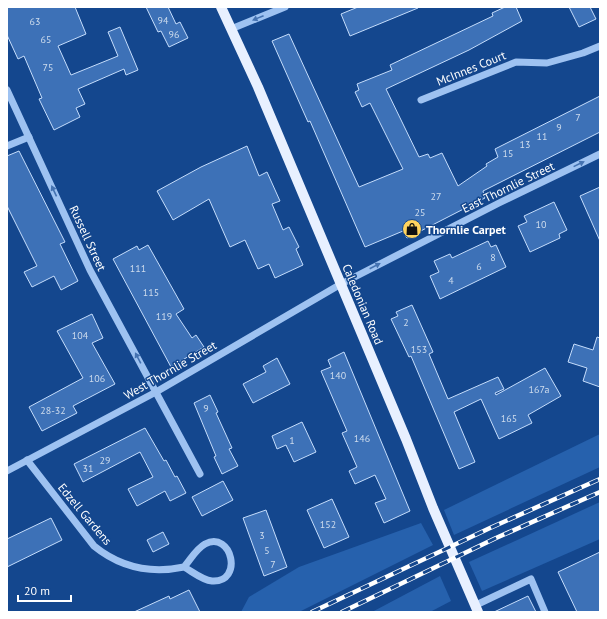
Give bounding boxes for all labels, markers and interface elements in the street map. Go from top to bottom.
house number: 94 [158,14,169,27]
house number: 63 [30,15,40,28]
one-way arrow [252,15,263,21]
house number: 96 [169,28,179,41]
house number: 65 [41,33,51,46]
street label: McInnes Court [434,47,508,89]
house number: 75 [43,61,53,74]
house number: 7 [575,111,581,124]
house number: 9 [556,121,562,134]
house number: 11 [537,130,547,143]
house number: 13 [520,138,530,151]
house number: 15 [503,147,513,160]
street label: East Thornlie Street [459,158,557,216]
one-way arrow [574,161,585,167]
one-way arrow [51,186,57,197]
house number: 27 [431,190,441,203]
street label: Russell Street [66,203,110,273]
house number: 25 [415,206,425,219]
shop icon: Thornlie Carpet [401,218,423,240]
house number: 10 [536,218,547,231]
place label: Thornlie Carpet [426,222,507,237]
house number: 8 [490,251,496,264]
house number: 6 [476,260,482,273]
street label: Caledonian Road [339,261,387,347]
house number: 111 [130,262,146,275]
one-way arrow [370,263,381,269]
house number: 4 [448,274,454,287]
house number: 115 [143,286,159,299]
house number: 119 [156,310,172,323]
house number: 2 [403,316,409,329]
house number: 104 [72,329,89,342]
street label: West Thornlie Street [121,337,219,403]
house number: 153 [411,343,427,356]
one-way arrow [134,352,141,363]
house number: 140 [330,369,347,382]
house number: 106 [89,372,105,385]
house number: 167a [529,383,549,396]
house number: 9 [203,402,209,415]
house number: 28-32 [40,404,66,417]
house number: 165 [501,412,517,425]
house number: 146 [354,432,370,445]
house number: 1 [289,434,295,447]
house number: 29 [100,454,110,467]
house number: 31 [83,462,93,475]
street label: Edzell Gardens [55,480,115,548]
house number: 152 [320,518,336,531]
house number: 3 [259,529,265,542]
house number: 5 [264,544,270,557]
house number: 7 [270,558,276,571]
scale bar [18,577,71,603]
text: 20 m [24,583,50,598]

